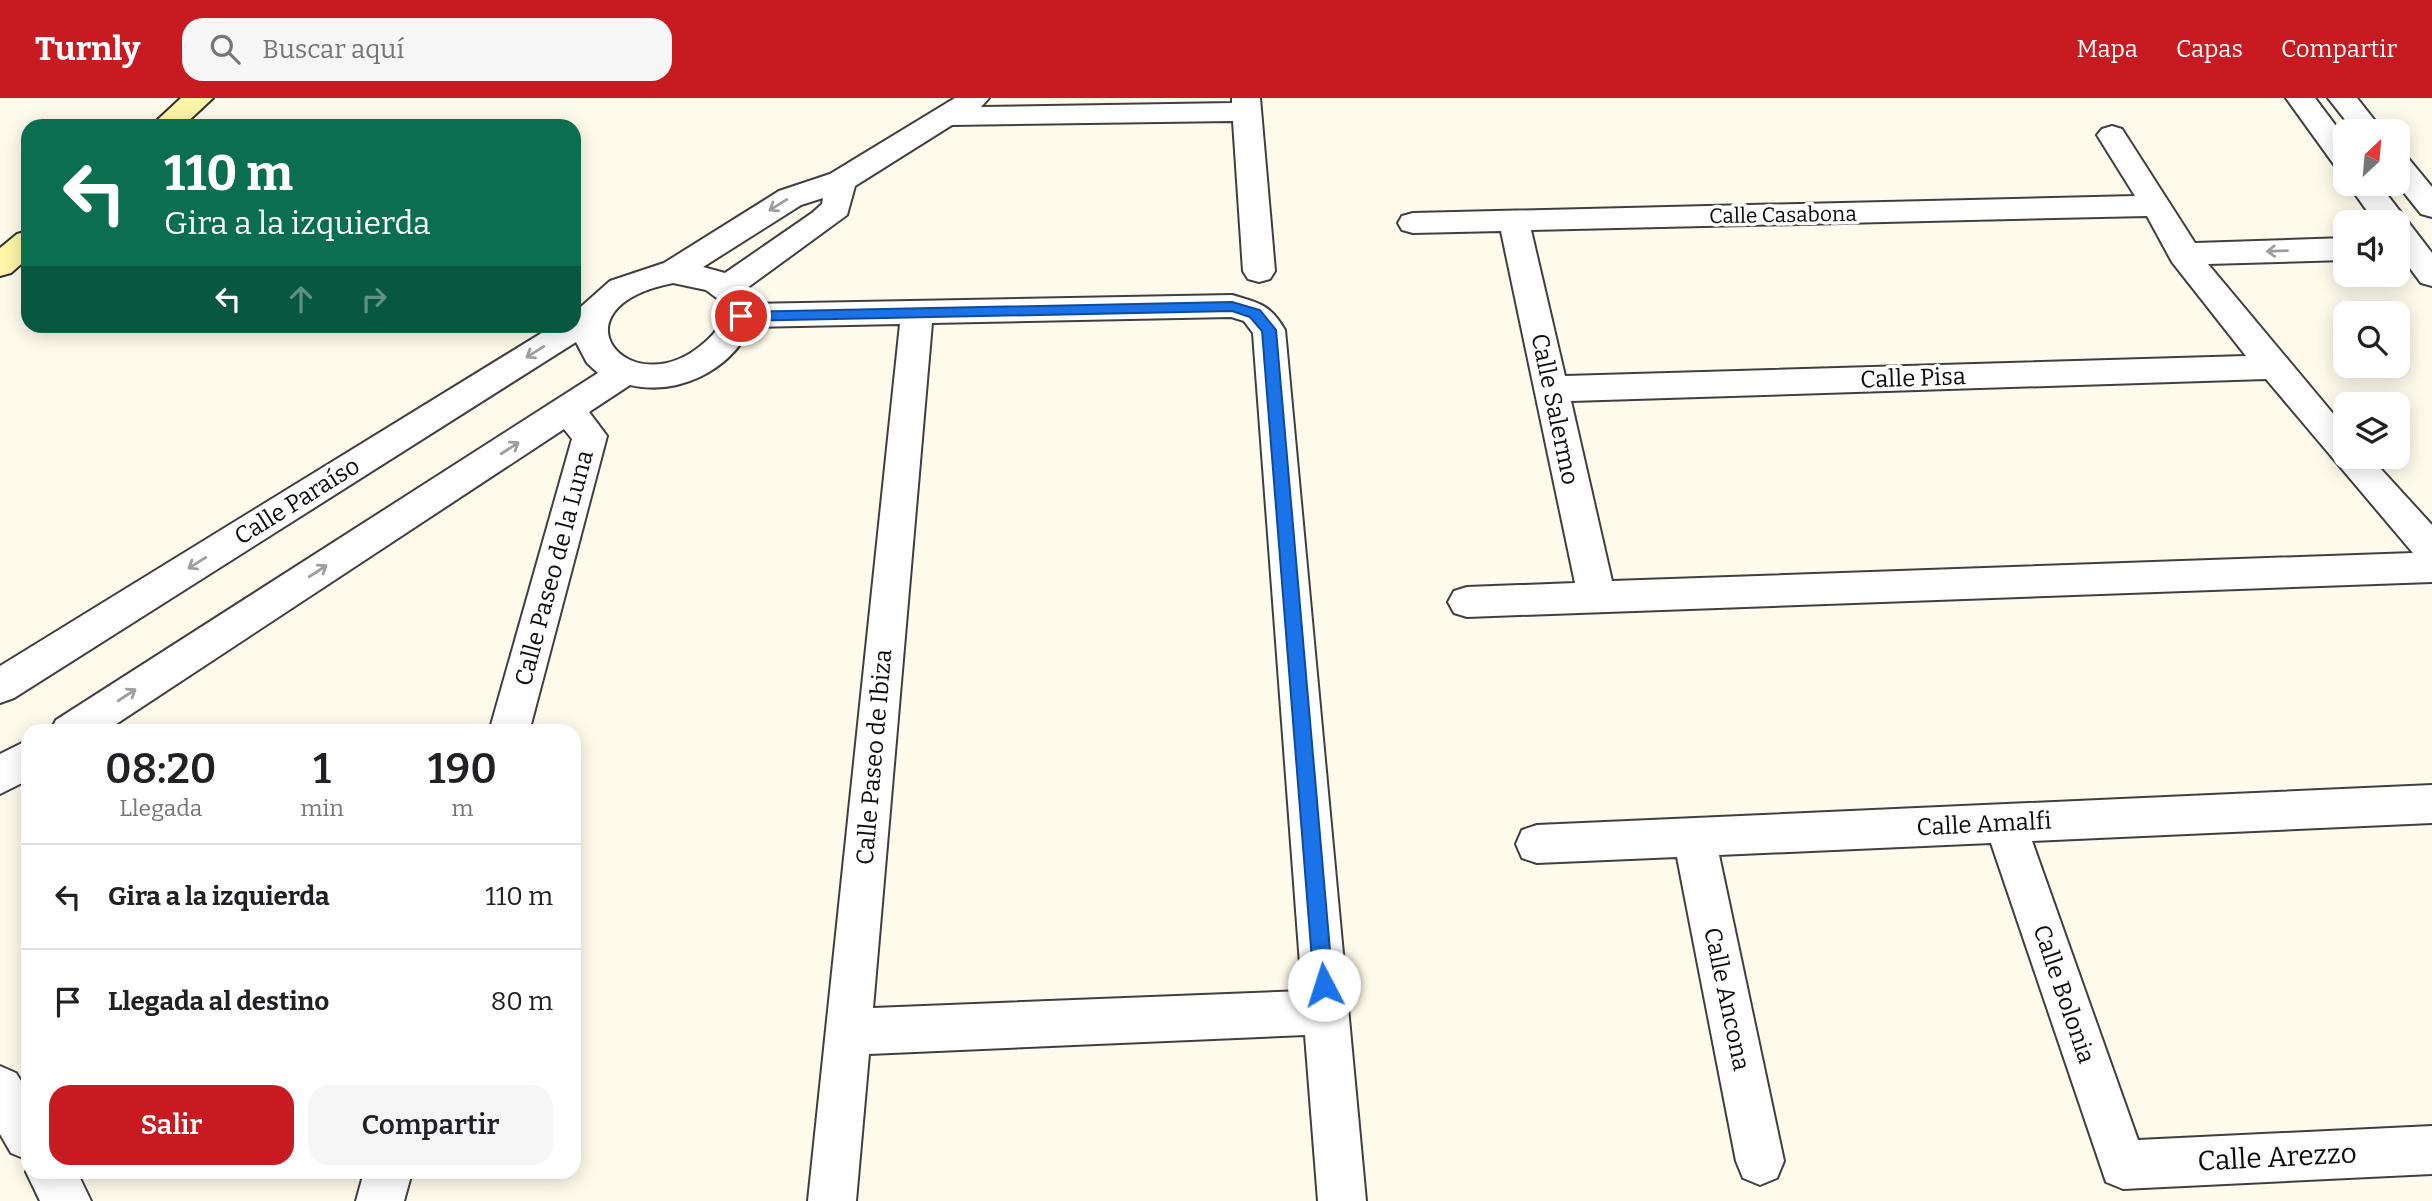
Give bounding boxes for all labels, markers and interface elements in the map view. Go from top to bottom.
search box [182,18,672,81]
text: Turnly [35,29,140,69]
icon: search [206,30,244,68]
text: Buscar aquí [262,34,404,65]
text: Mapa [2076,35,2138,63]
text: Capas [2176,35,2243,63]
text: Compartir [2281,35,2397,63]
north arrow [2333,119,2410,196]
map controls [2333,119,2410,469]
text: 110 m [164,144,293,203]
icon: left [49,147,140,238]
one-way arrow [769,198,788,213]
street label: Calle Casabona [1709,201,1857,229]
text: Gira a la izquierda [164,204,431,242]
button: sound [2333,210,2410,287]
one-way arrow [2266,245,2289,258]
icon: left [209,280,247,318]
icon: ahead [282,280,320,318]
icon: right [355,280,393,318]
pin [711,286,771,346]
icon: arrive [722,297,760,335]
button: search [2333,301,2410,378]
street label: Calle Salermo [1525,331,1585,487]
one-way arrow [526,345,546,359]
street label: Calle Pisa [1860,362,1966,394]
button: layers [2333,392,2410,469]
one-way arrow [499,441,519,455]
street label: Calle Paseo de la Luna [509,447,599,689]
street label: Calle Paraíso [229,451,365,551]
one-way arrow [187,557,207,571]
one-way arrow [308,564,328,578]
street label: Calle Paseo de Ibiza [851,648,897,866]
one-way arrow [117,687,136,702]
text: 08:20 [105,744,217,794]
text: 1 [313,744,331,794]
text: 190 [428,744,497,794]
text: Llegada [119,794,202,822]
text: min [301,794,344,822]
text: m [451,794,473,822]
street label: Calle Amalfi [1916,806,2052,842]
icon: left [49,878,87,916]
text: Gira a la izquierda [108,881,330,912]
text: 110 m [485,881,553,912]
street label: Calle Bolonia [2027,921,2101,1067]
street label: Calle Ancona [1698,925,1756,1073]
position arrow [1287,948,1361,1022]
icon: arrive [49,983,87,1021]
text: Llegada al destino [108,986,329,1017]
text: 80 m [491,986,553,1017]
button: Salir [49,1085,294,1165]
button: Compartir [308,1085,553,1165]
street label: Calle Arezzo [2197,1136,2357,1178]

